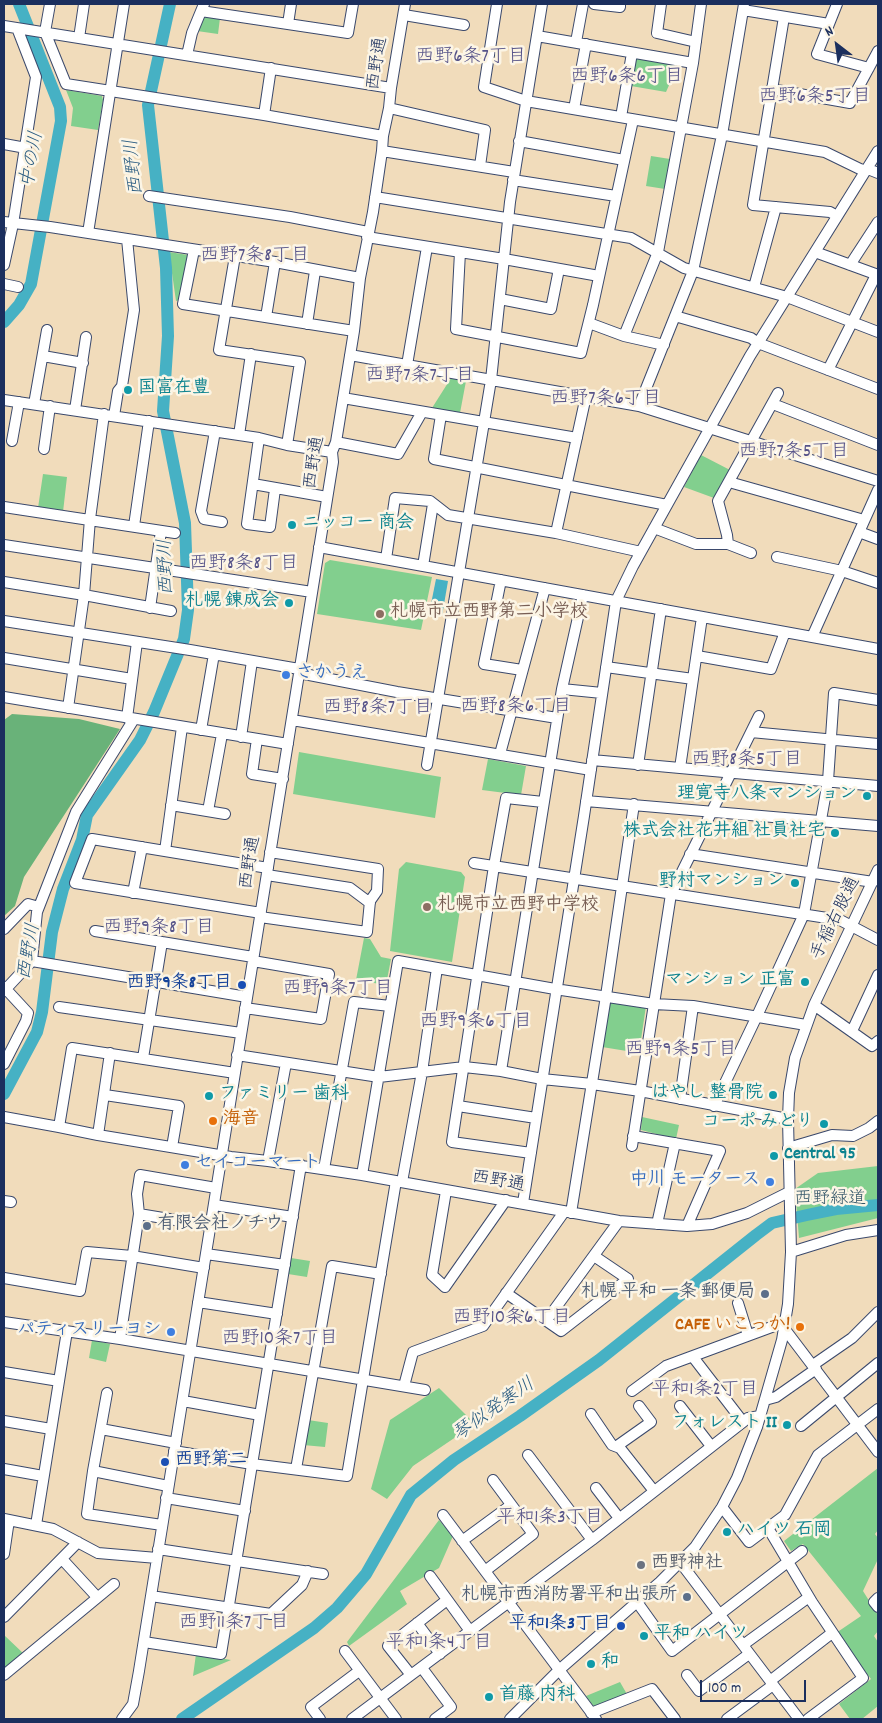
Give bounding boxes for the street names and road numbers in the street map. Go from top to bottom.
street label: 西野通 [364,36,394,92]
street label: 西野通 [301,435,331,491]
street label: 西野通 [237,835,267,891]
street label: 手稲右股通 [808,874,866,964]
street label: 西野通 [470,1168,526,1198]

